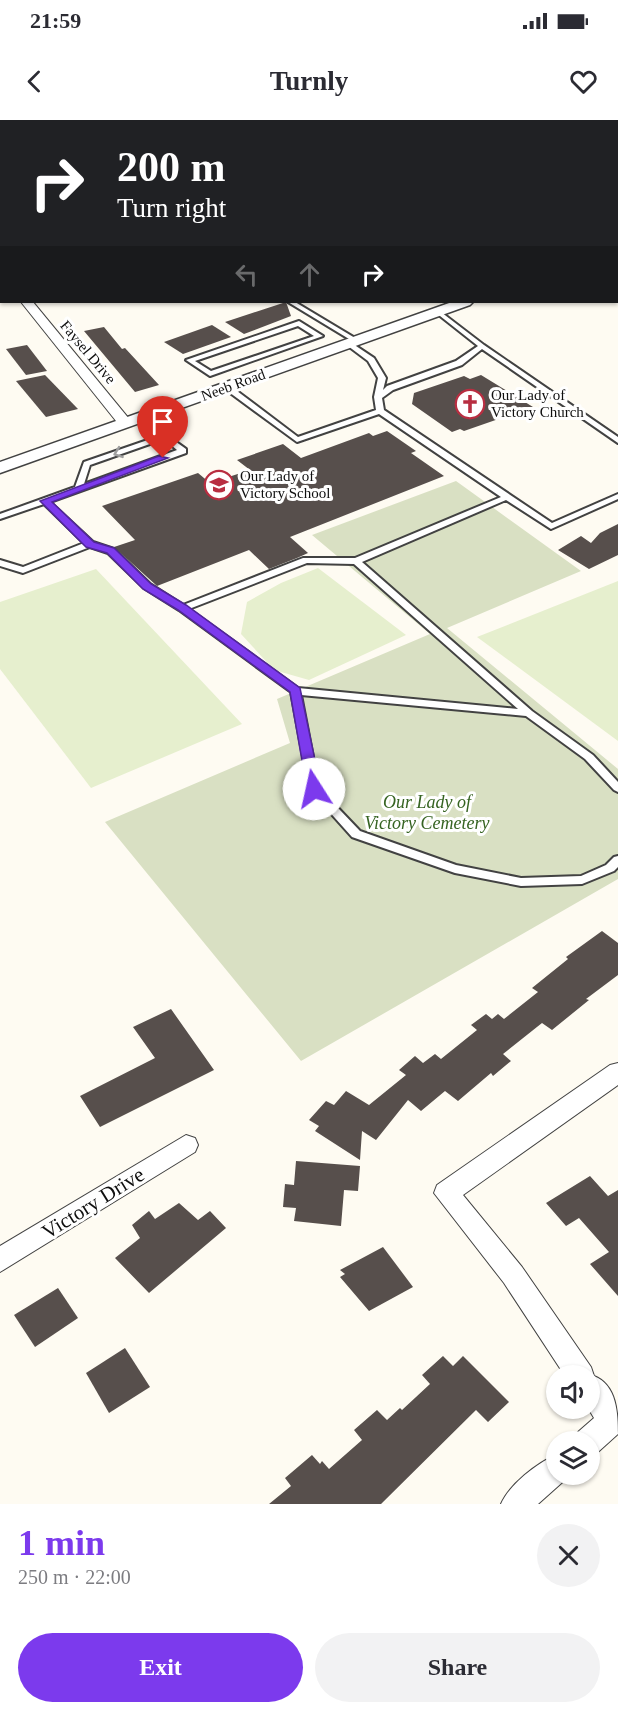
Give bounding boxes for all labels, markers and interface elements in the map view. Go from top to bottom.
text: 21:59 [30,8,81,33]
icon: back [18,65,51,98]
icon: heart [567,65,600,98]
text: Turnly [270,66,348,96]
icon: right [18,144,96,222]
text: 200 m [117,144,226,190]
text: Turn right [117,193,226,223]
icon: left [230,258,263,291]
icon: ahead [293,258,326,291]
icon: right [356,258,389,291]
street label: Faysel Drive [57,317,119,387]
street label: Neeb Road [199,366,268,404]
place label: Our Lady of Victory Church [491,387,584,420]
church icon: Our Lady of Victory Church [454,388,486,420]
pin [137,396,188,458]
icon: arrive [146,405,179,438]
one-way arrow [113,445,124,458]
place label: Our Lady of Victory School [240,468,330,501]
school or university icon: Our Lady of Victory School [203,469,235,501]
position arrow [282,757,346,821]
park label: Our Lady of Victory Cemetery [364,792,490,833]
street label: Victory Drive [37,1162,149,1244]
map controls [546,1365,600,1485]
button: sound [546,1365,600,1419]
button: layers [546,1431,600,1485]
text: 1 min [18,1523,105,1563]
button: close [537,1524,600,1587]
text: 250 m · 22:00 [18,1566,131,1588]
button: Exit [18,1633,303,1702]
button: Share [315,1633,600,1702]

